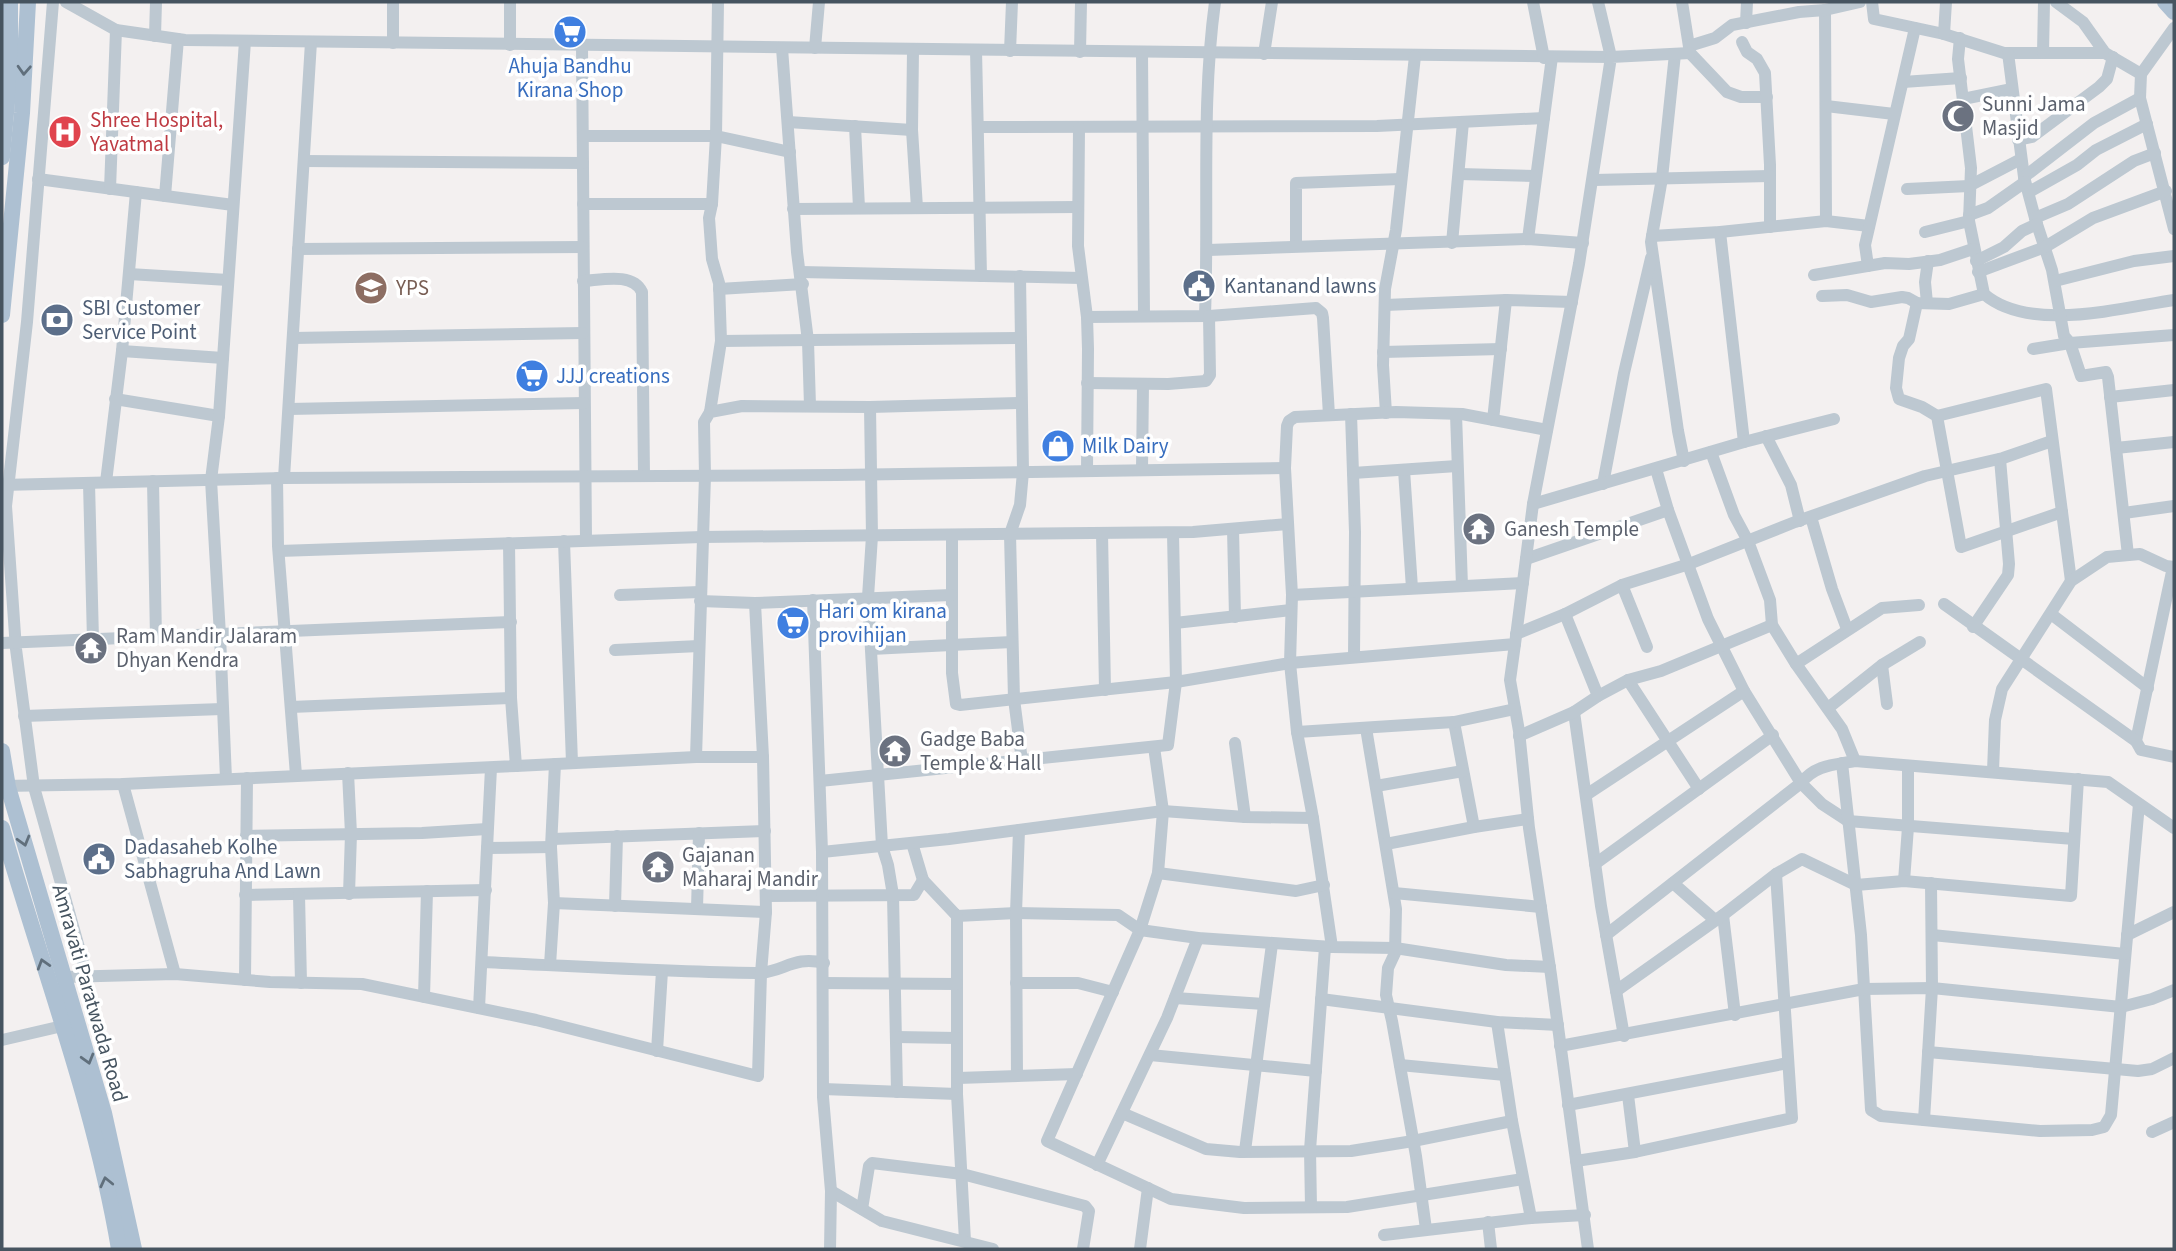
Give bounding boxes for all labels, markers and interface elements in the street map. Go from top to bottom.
supermarket icon: Ahuja Bandhu Kirana Shop [551,13,589,51]
place label: Ahuja Bandhu Kirana Shop [508,51,632,105]
one-way arrow [17,65,32,76]
place label: Sunni Jama Masjid [1982,89,2086,143]
mosque icon: Sunni Jama Masjid [1939,97,1977,135]
place label: Shree Hospital, Yavatmal [89,105,223,159]
hospital icon: Shree Hospital, Yavatmal [46,113,84,151]
public building icon: Kantanand lawns [1180,267,1218,305]
school or university icon: YPS [352,269,390,307]
place label: Kantanand lawns [1224,271,1376,301]
place label: YPS [395,273,429,303]
place label: SBI Customer Service Point [82,293,201,347]
bank icon: SBI Customer Service Point [38,301,76,339]
supermarket icon: JJJ creations [513,357,551,395]
place label: JJJ creations [556,361,670,391]
shop icon: Milk Dairy [1039,427,1077,465]
place label: Milk Dairy [1082,431,1169,461]
temple icon: Ganesh Temple [1460,510,1498,548]
place label: Ganesh Temple [1504,514,1639,544]
place label: Hari om kirana provihijan [818,596,947,650]
supermarket icon: Hari om kirana provihijan [774,604,812,642]
place label: Ram Mandir Jalaram Dhyan Kendra [116,621,297,675]
temple icon: Ram Mandir Jalaram Dhyan Kendra [72,629,110,667]
place label: Gadge Baba Temple & Hall [920,724,1041,778]
temple icon: Gadge Baba Temple & Hall [876,732,914,770]
place label: Dadasaheb Kolhe Sabhagruha And Lawn [124,832,321,886]
one-way arrow [15,835,30,847]
public building icon: Dadasaheb Kolhe Sabhagruha And Lawn [80,840,118,878]
place label: Gajanan Maharaj Mandir [682,840,819,894]
temple icon: Gajanan Maharaj Mandir [639,848,677,886]
street label: Amravati Paratwada Road [45,881,135,1105]
one-way arrow [37,958,51,970]
one-way arrow [80,1053,95,1065]
one-way arrow [100,1176,114,1188]

